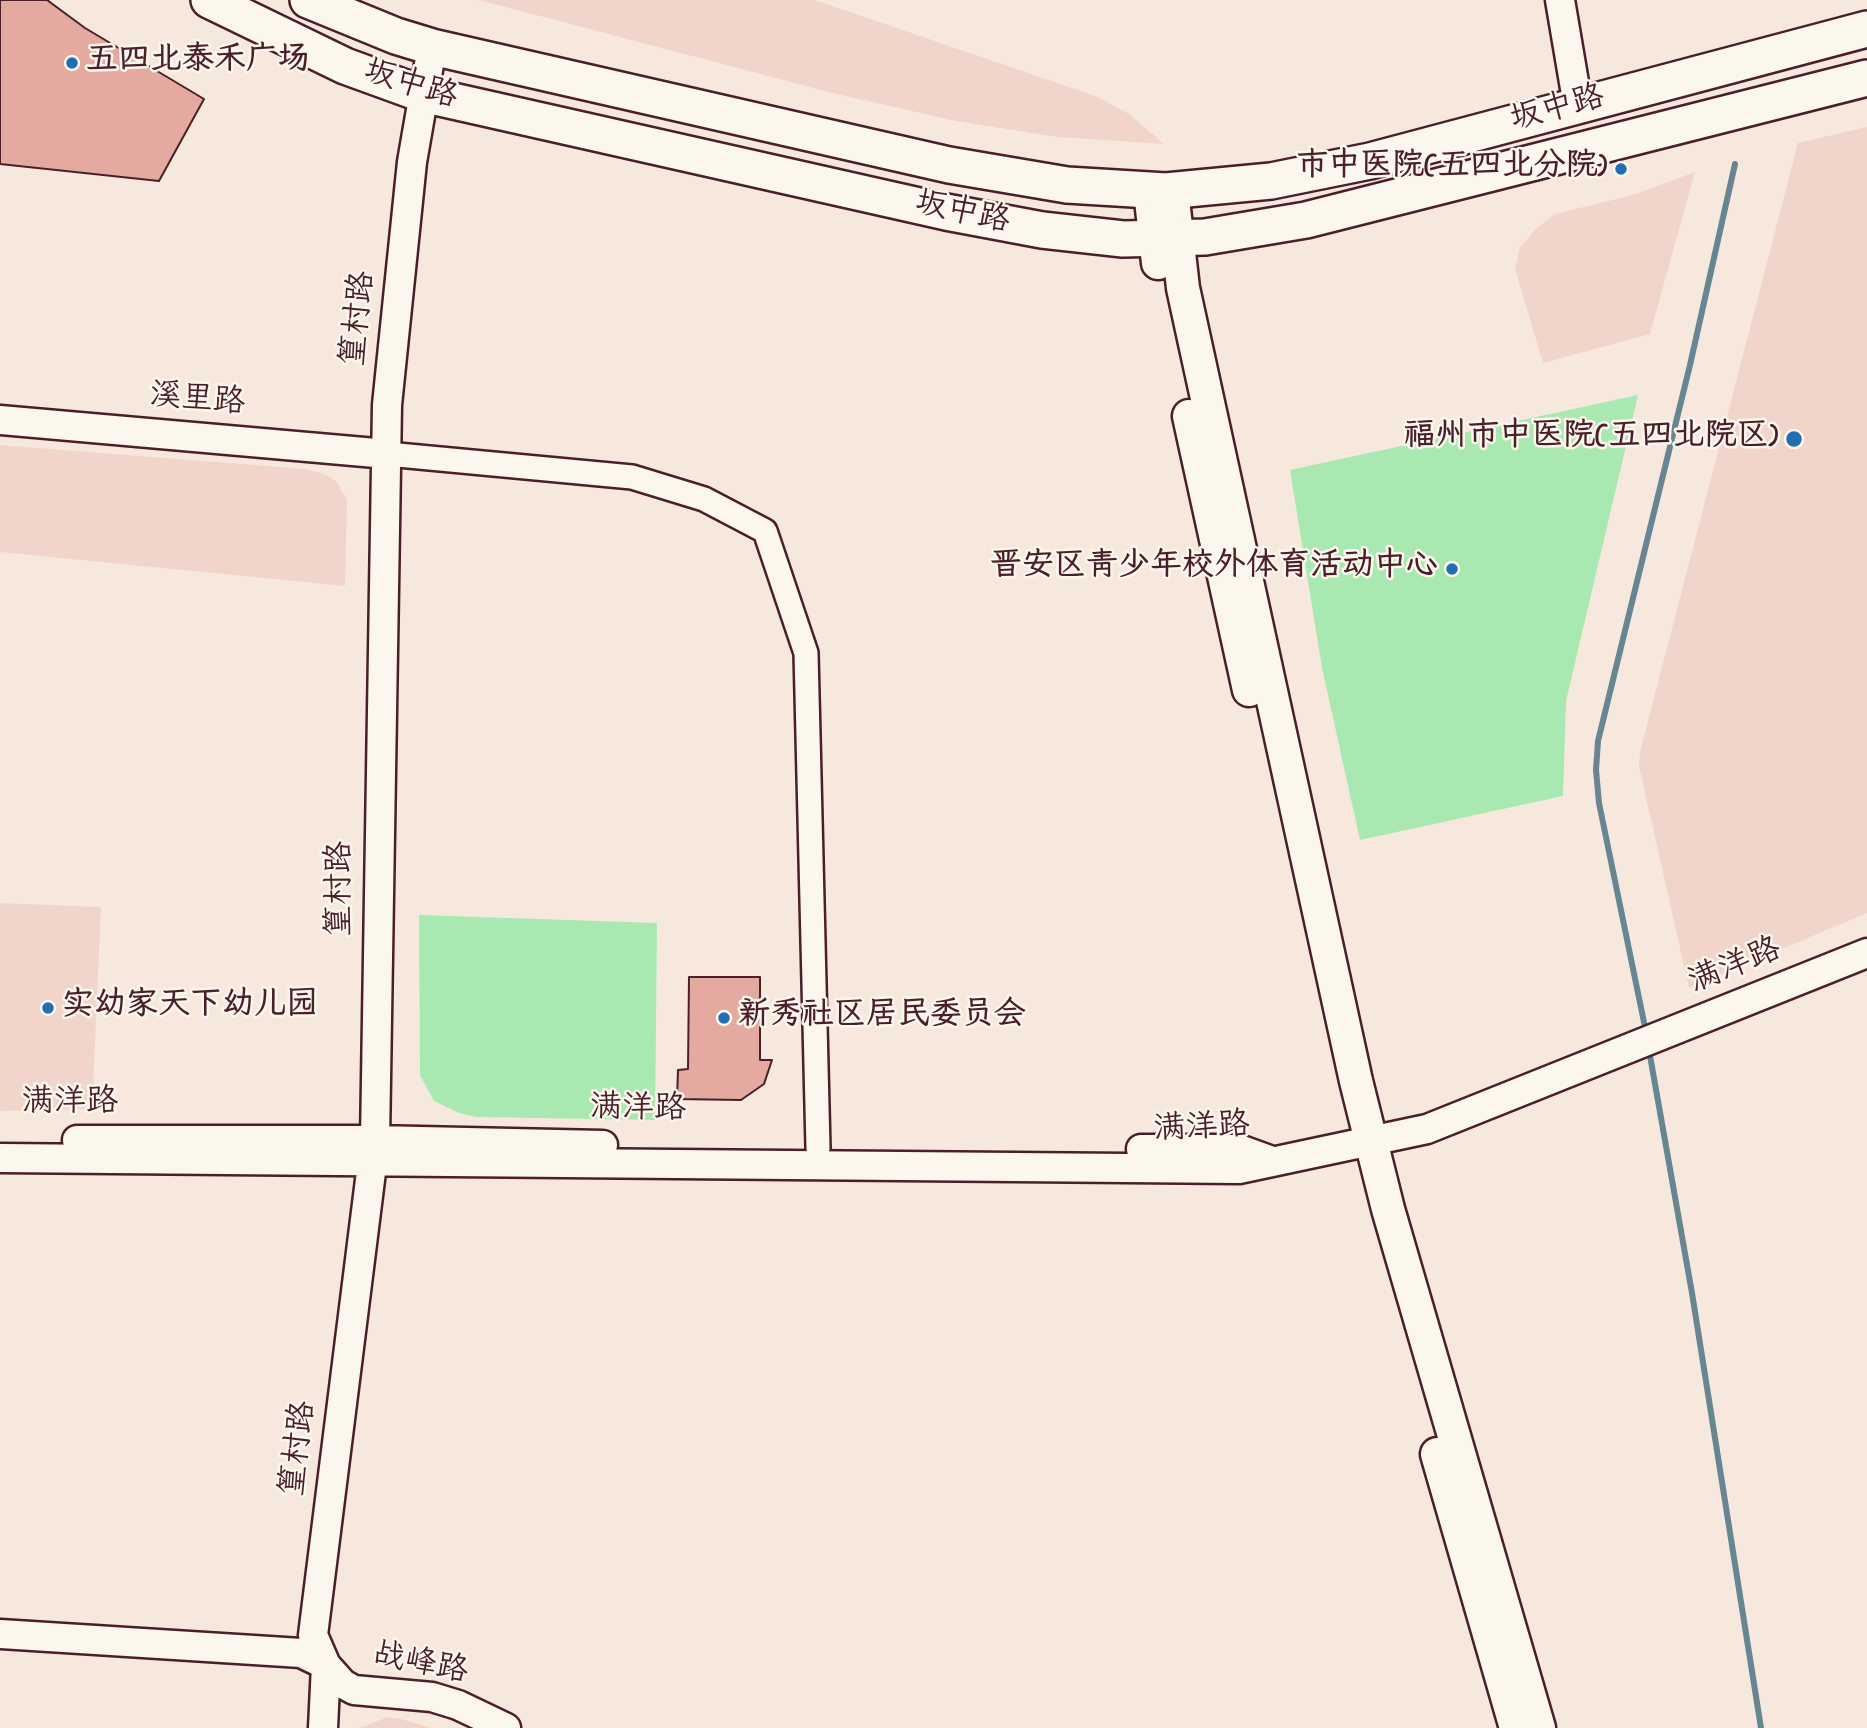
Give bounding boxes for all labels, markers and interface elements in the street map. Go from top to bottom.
place label: 五四北泰禾广场 [86,44,310,82]
marker: 五四北泰禾广场 [64,55,80,71]
street label: 坂中路 [358,55,462,119]
street label: 坂中路 [1507,80,1609,142]
place label: 市中医院(五四北分院) [1296,150,1607,188]
marker: 市中医院(五四北分院) [1613,161,1629,177]
street label: 坂中路 [911,186,1013,244]
street label: 篁村路 [337,269,385,369]
street label: 溪里路 [148,379,246,425]
place label: 福州市中医院(五四北院区) [1403,420,1778,458]
marker: 福州市中医院(五四北院区) [1784,429,1804,449]
place label: 晋安区青少年校外体育活动中心 [990,550,1438,588]
marker: 晋安区青少年校外体育活动中心 [1444,561,1460,577]
street label: 篁村路 [324,841,362,937]
street label: 满洋路 [1684,932,1788,1004]
place label: 实幼家天下幼儿园 [62,989,318,1027]
place label: 新秀社区居民委员会 [738,999,1026,1037]
marker: 实幼家天下幼儿园 [40,1000,56,1016]
marker: 新秀社区居民委员会 [716,1010,732,1026]
street label: 满洋路 [22,1086,118,1124]
street label: 满洋路 [590,1091,686,1131]
street label: 满洋路 [1153,1108,1251,1152]
street label: 篁村路 [276,1399,326,1499]
street label: 战峰路 [369,1638,471,1694]

